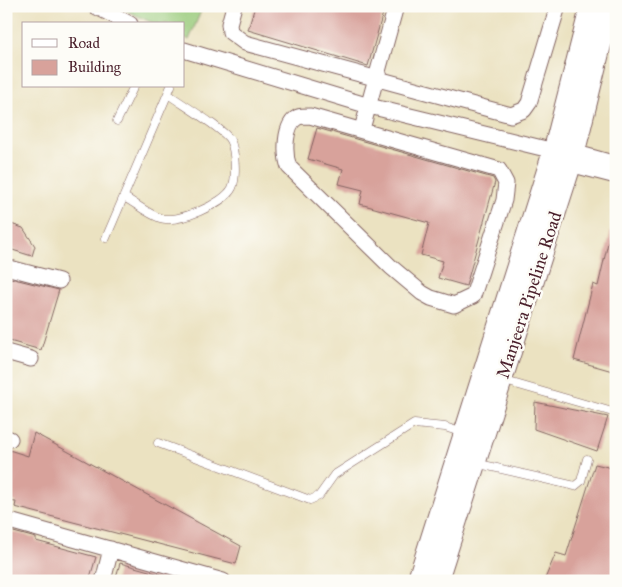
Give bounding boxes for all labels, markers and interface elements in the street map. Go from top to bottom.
legend [22,22,185,88]
text: Road [68,34,100,52]
text: Building [68,58,122,76]
street label: Manjeera Pipeline Road [492,209,566,381]

